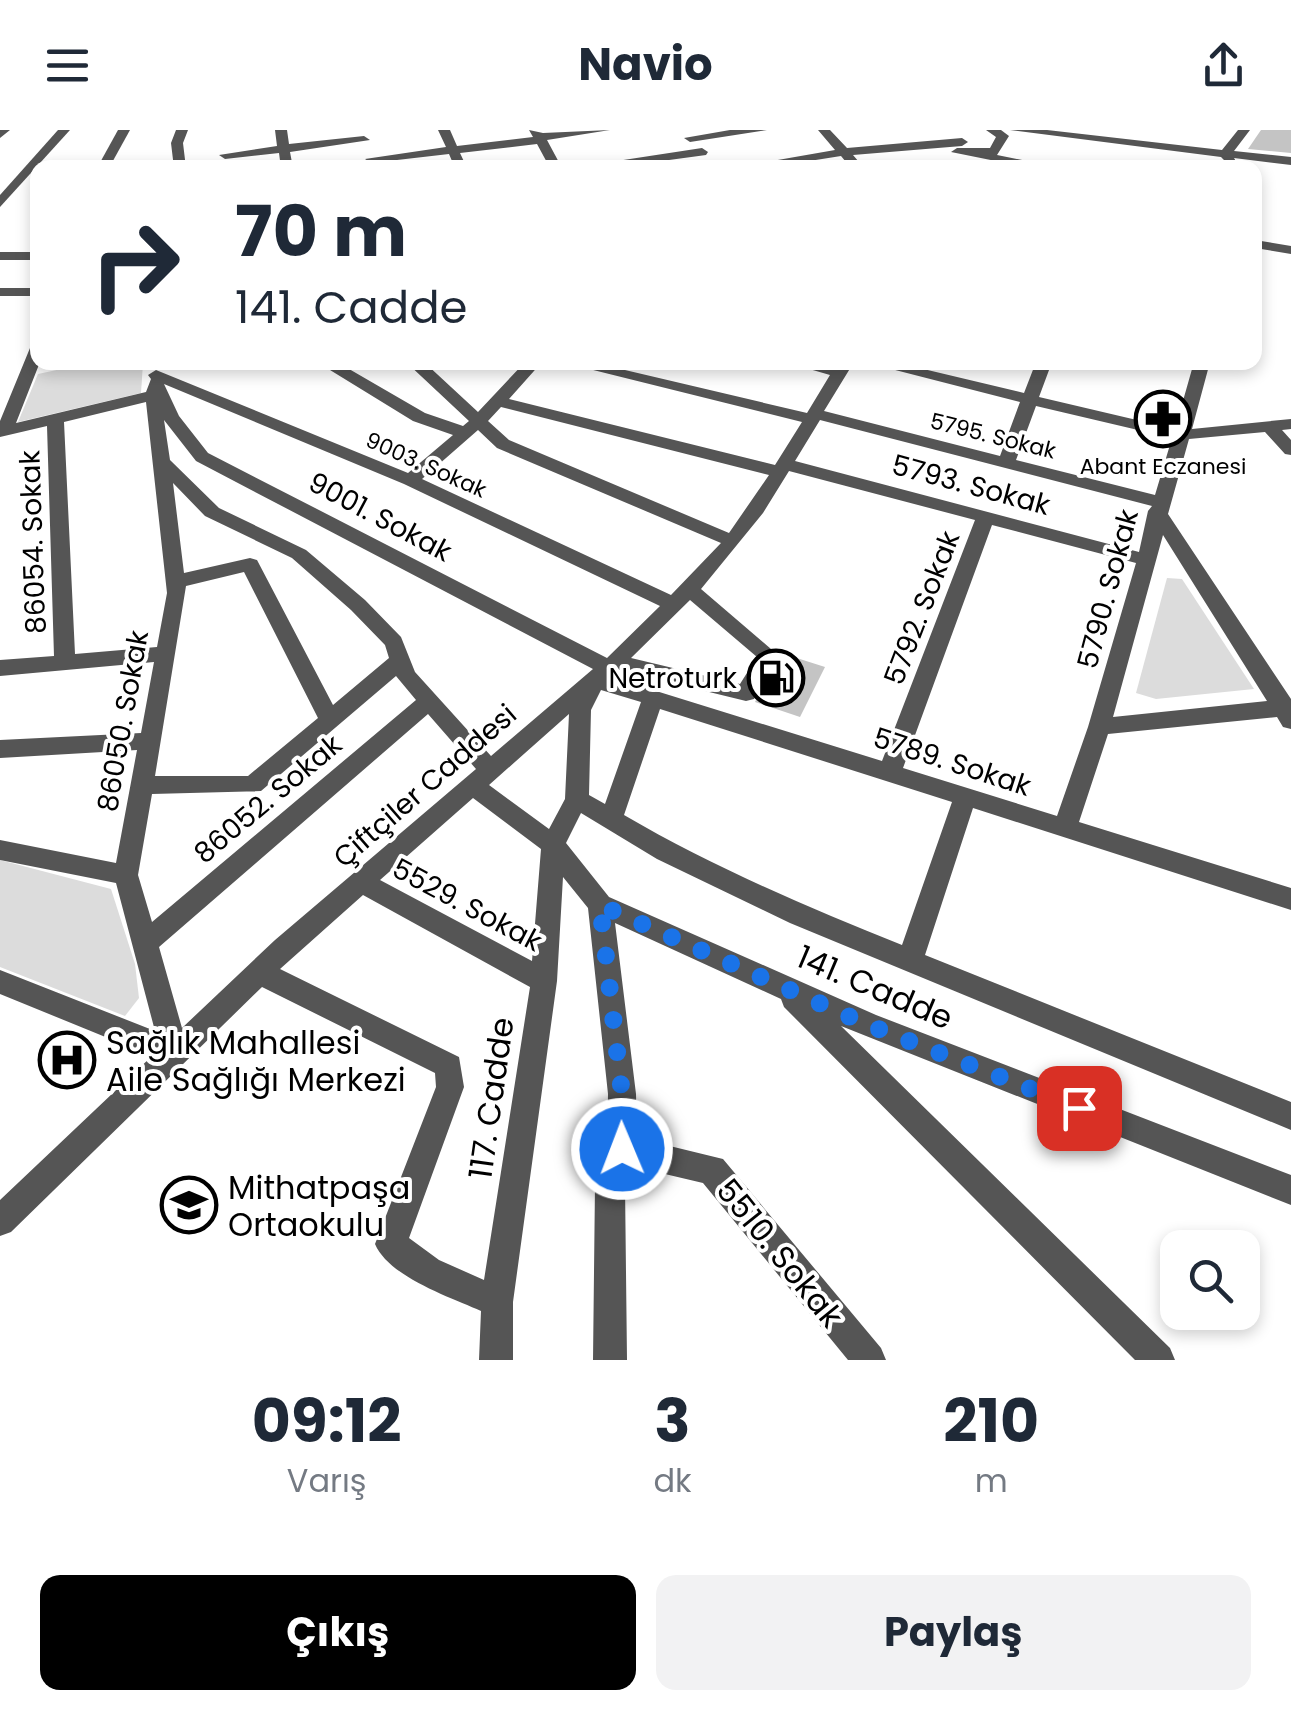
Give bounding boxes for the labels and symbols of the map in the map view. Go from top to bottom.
pharmacy icon: Abant Eczanesi [1133,389,1193,449]
street label: 5795. Sokak [927,405,1060,467]
street label: 9003. Sokak [361,425,492,506]
street label: 5793. Sokak [887,445,1055,525]
street label: 86054. Sokak [10,449,56,634]
place label: Abant Eczanesi [1080,451,1246,482]
street label: 9001. Sokak [301,463,459,571]
street label: 5790. Sokak [1068,504,1148,673]
street label: 5792. Sokak [875,525,969,691]
street label: 86050. Sokak [88,627,158,815]
fuel station icon: Netroturk [746,648,806,708]
place label: Netroturk [608,659,738,698]
street label: Çiftçiler Caddesi [325,695,525,877]
street label: 5789. Sokak [868,718,1036,806]
street label: 86052. Sokak [186,725,351,872]
street label: 5529. Sokak [385,849,549,961]
street label: 141. Cadde [790,934,960,1040]
street label: 117. Cadde [457,1014,525,1182]
place label: Sağlık Mahallesi Aile Sağlığı Merkezi [106,1020,406,1102]
hospital icon: Sağlık Mahallesi Aile Sağlığı Merkezi [37,1030,97,1090]
pin [1037,1066,1122,1151]
position arrow [570,1097,674,1201]
place label: Mithatpaşa Ortaokulu [228,1165,410,1247]
street label: 5510. Sokak [706,1169,854,1337]
school or university icon: Mithatpaşa Ortaokulu [159,1175,219,1235]

